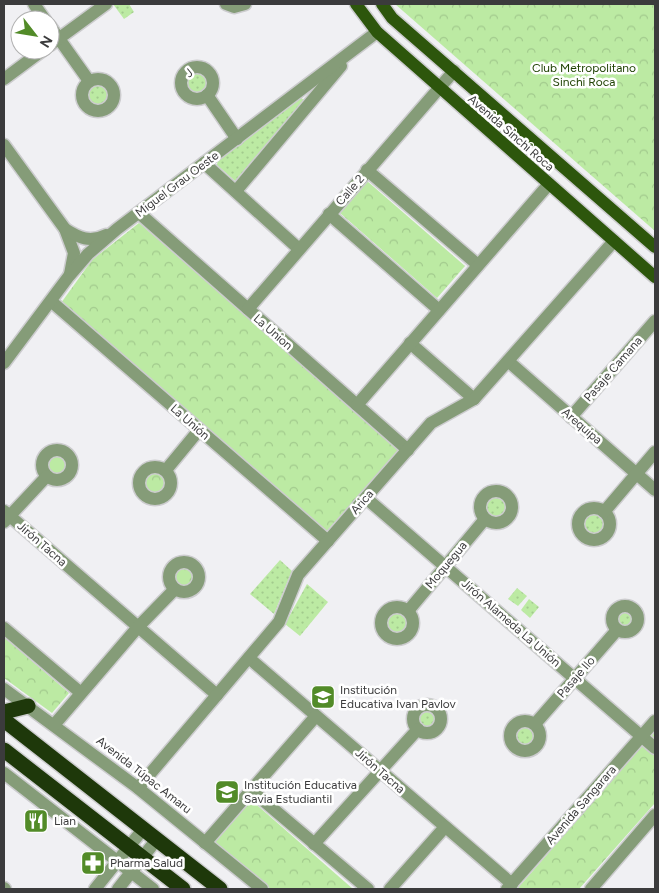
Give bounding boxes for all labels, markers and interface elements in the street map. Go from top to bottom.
north arrow [10,10,60,60]
text: N [36,32,56,50]
park label: Club Metropolitano Sinchi Roca [532,61,636,89]
street label: J [182,66,196,80]
street label: Avenida Sinchi Roca [465,92,557,174]
street label: Miguel Grau Oeste [133,148,222,220]
street label: Calle 2 [333,172,367,208]
street label: La Union [251,311,296,353]
street label: Pasaje Camana [581,334,645,404]
street label: La Unión [168,401,213,443]
street label: Arequipa [559,405,605,447]
street label: Arica [348,487,376,517]
street label: Jirón Tacna [14,519,70,569]
street label: Moquegua [422,539,470,591]
street label: Jirón Alameda La Unión [459,576,563,670]
street label: Pasaje Ilo [554,653,598,701]
place label: Institución Educativa Ivan Pavlov [340,683,457,711]
school or university icon: Institución Educativa Ivan Pavlov [310,684,336,710]
street label: Avenida Túpac Amaru [94,734,194,816]
street label: Jirón Tacna [352,746,408,796]
street label: Avenida Sangarara [543,763,619,847]
place label: Institución Educativa Savia Estudiantil [244,778,357,806]
school or university icon: Institución Educativa Savia Estudiantil [214,779,240,805]
restaurant icon: Lian [23,808,49,834]
place label: Lian [54,814,76,828]
pharmacy icon: Pharma Salud [80,850,106,876]
place label: Pharma Salud [110,856,183,870]

